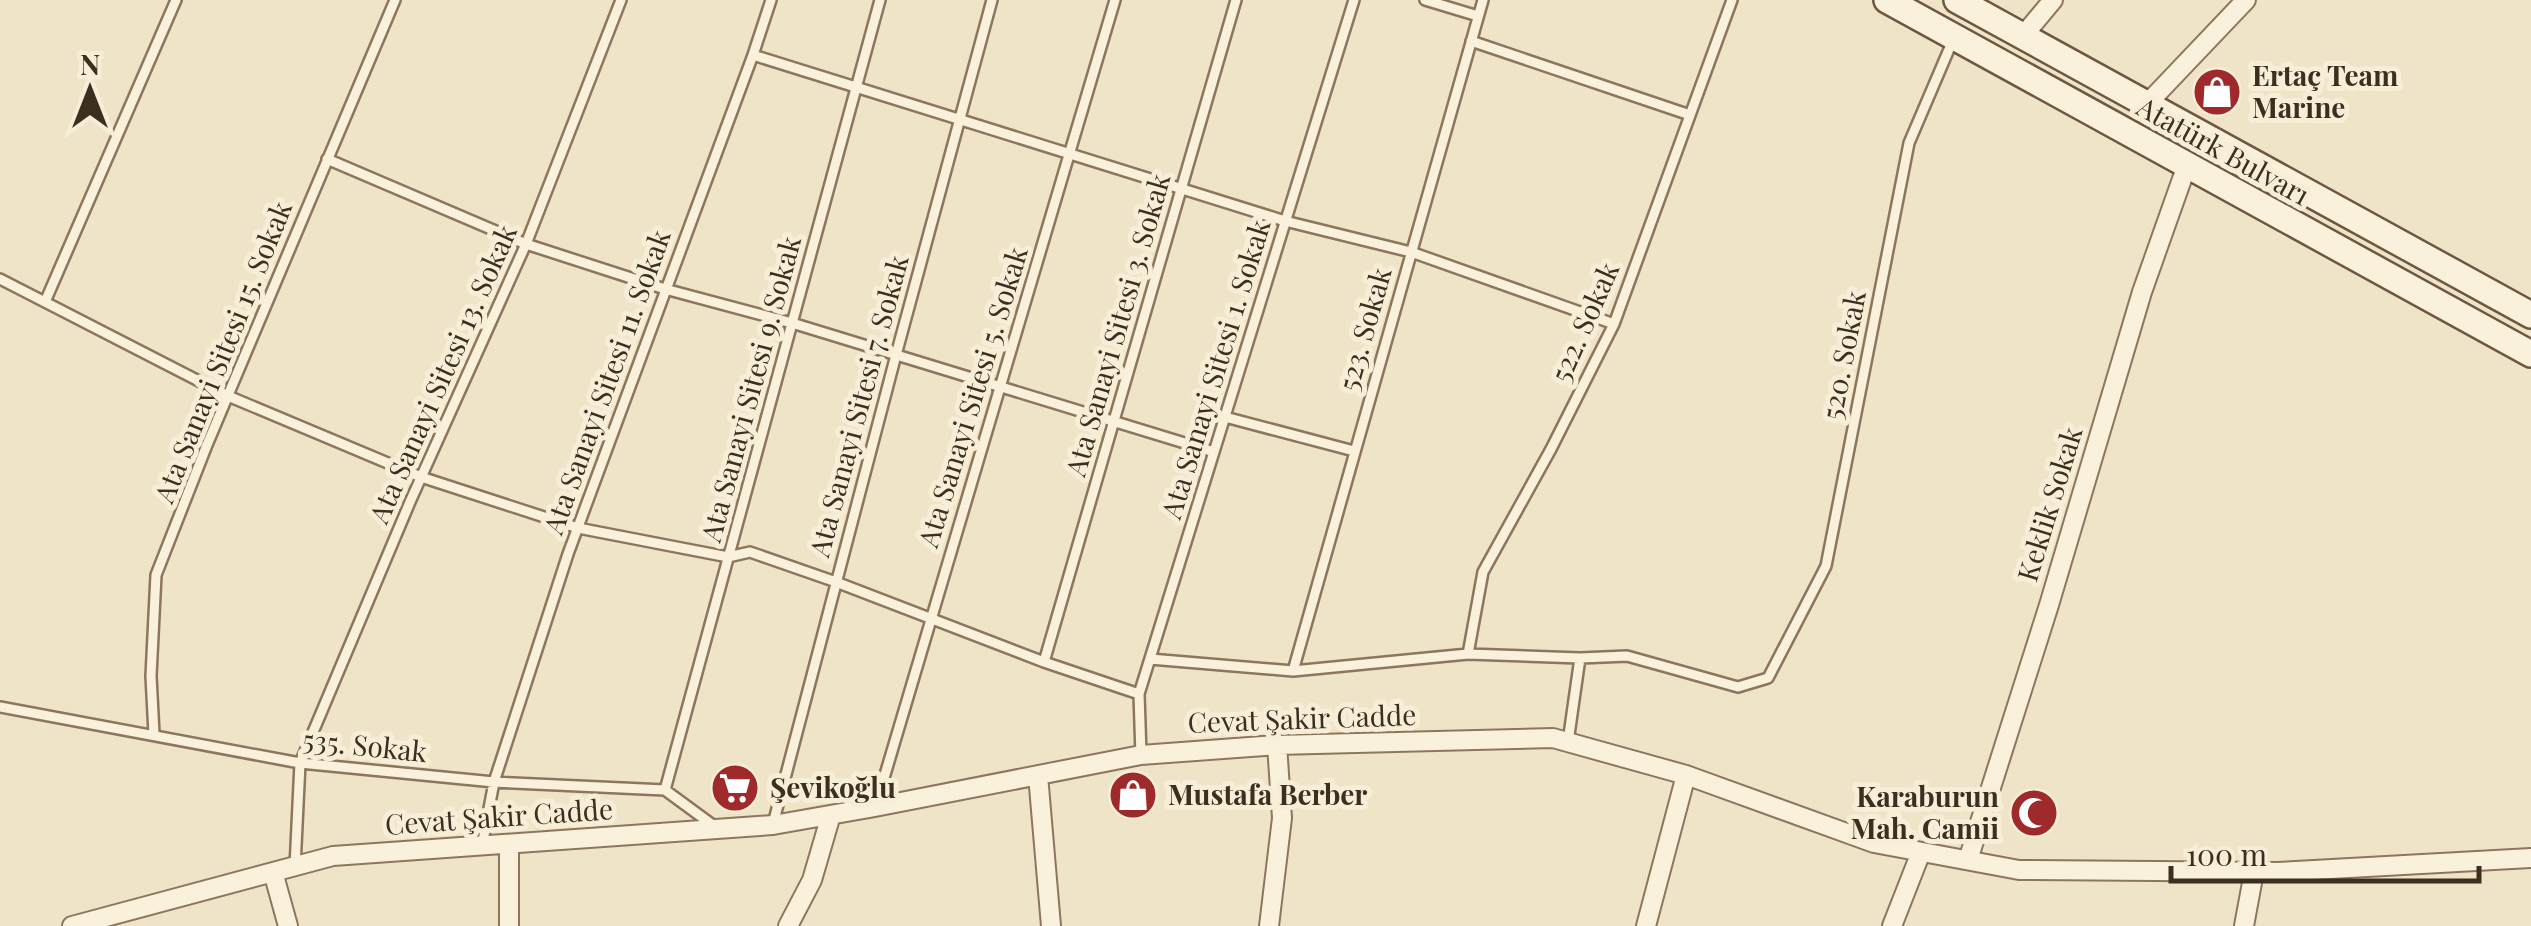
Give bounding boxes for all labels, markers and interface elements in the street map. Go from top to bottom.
north arrow [40,40,140,140]
text: N [80,45,100,82]
place label: Ertaç Team Marine [2252,56,2398,125]
shop icon: Ertaç Team Marine [2191,66,2243,118]
street label: Atatürk Bulvarı [2130,87,2316,212]
street label: Ata Sanayi Sitesi 3. Sokak [1055,168,1178,481]
street label: Ata Sanayi Sitesi 15. Sokak [144,194,299,509]
street label: Ata Sanayi Sitesi 1. Sokak [1151,214,1278,524]
street label: Ata Sanayi Sitesi 13. Sokak [359,218,525,529]
street label: Ata Sanayi Sitesi 11. Sokak [533,224,678,540]
street label: Ata Sanayi Sitesi 9. Sokak [691,231,808,547]
street label: Ata Sanayi Sitesi 5. Sokak [908,241,1035,552]
street label: Ata Sanayi Sitesi 7. Sokak [799,250,916,562]
street label: 522. Sokak [1541,255,1627,387]
street label: 523. Sokak [1328,262,1399,394]
street label: 520. Sokak [1812,287,1873,422]
street label: Keklik Sokak [2007,421,2090,585]
street label: Cevat Şakir Cadde [1187,695,1417,740]
street label: 535. Sokak [301,720,430,769]
supermarket icon: Şevikoğlu [709,762,761,814]
place label: Şevikoğlu [770,768,896,805]
shop icon: Mustafa Berber [1107,769,1159,821]
place label: Mustafa Berber [1168,775,1367,812]
place label: Karaburun Mah. Camii [1850,777,1999,846]
mosque icon: Karaburun Mah. Camii [2008,787,2060,839]
street label: Cevat Şakir Cadde [384,789,614,842]
scale bar [2171,821,2478,883]
text: 100 m [2186,834,2268,874]

